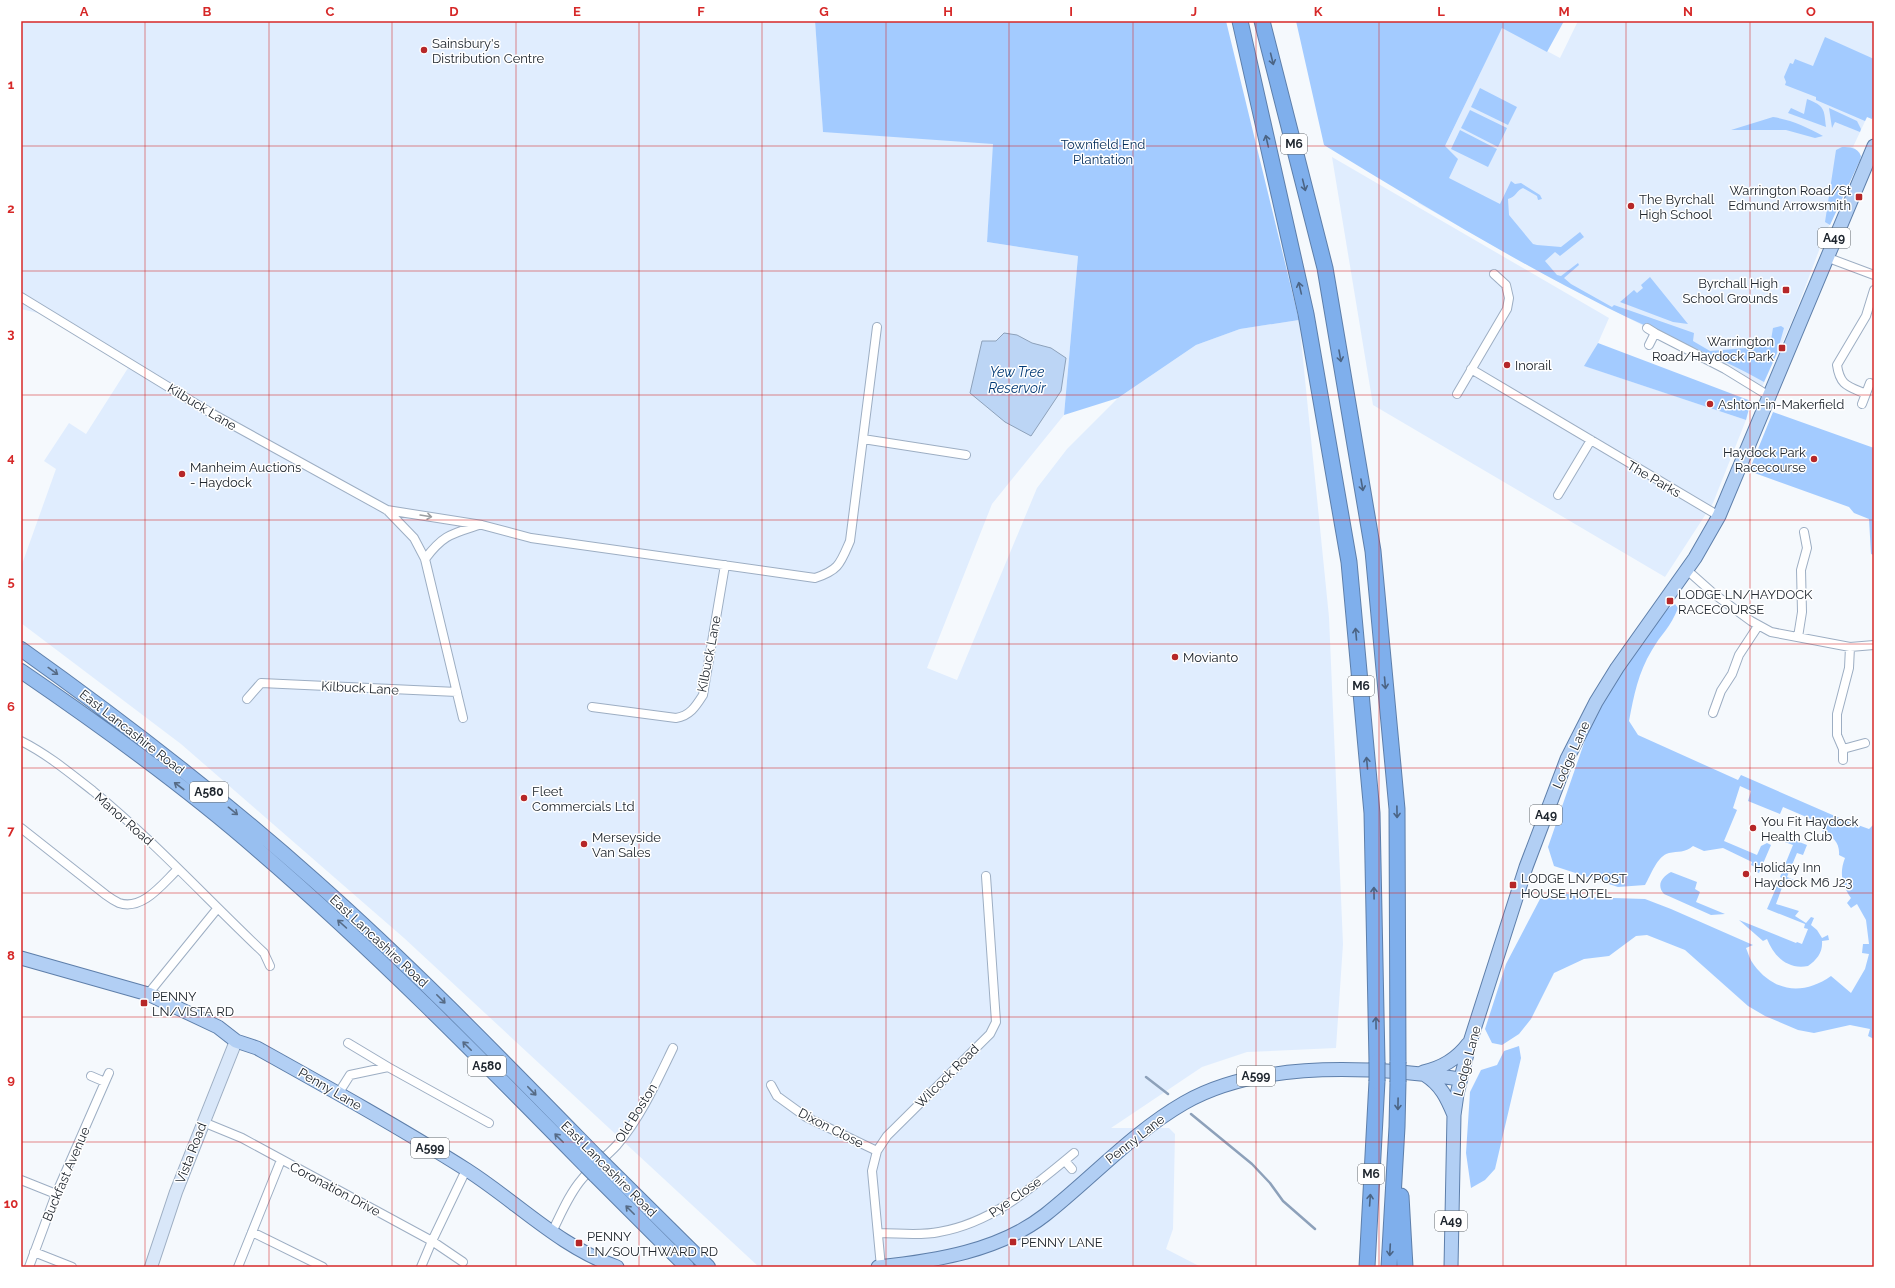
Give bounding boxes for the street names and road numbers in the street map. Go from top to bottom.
road number: M6 [1281,134,1307,154]
road number: A49 [1818,228,1850,248]
street label: Kilbuck Lane [165,381,239,434]
street label: The Parks [1625,458,1683,500]
street label: Kilbuck Lane [694,614,724,694]
road number: M6 [1348,676,1374,696]
street label: Kilbuck Lane [321,678,400,698]
street label: East Lancashire Road [77,687,187,777]
street label: Lodge Lane [1549,719,1593,791]
road number: A580 [190,782,228,802]
street label: Manor Road [92,790,156,848]
road number: A49 [1530,805,1562,825]
street label: East Lancashire Road [327,892,431,990]
street label: Lodge Lane [1450,1024,1484,1098]
street label: Wilcock Road [912,1041,982,1111]
road number: A580 [468,1056,506,1076]
street label: Penny Lane [296,1065,365,1113]
road number: A599 [1237,1066,1275,1086]
street label: Old Boston [612,1081,660,1145]
street label: Dixon Close [796,1105,866,1151]
street label: Penny Lane [1103,1111,1168,1167]
street label: East Lancashire Road [558,1118,660,1220]
street label: Vista Road [173,1120,209,1186]
street label: Buckfast Avenue [39,1124,93,1223]
road number: A599 [411,1138,449,1158]
street label: Coronation Drive [287,1159,383,1219]
road number: M6 [1358,1164,1384,1184]
street label: Pye Close [986,1173,1044,1220]
road number: A49 [1435,1211,1467,1231]

